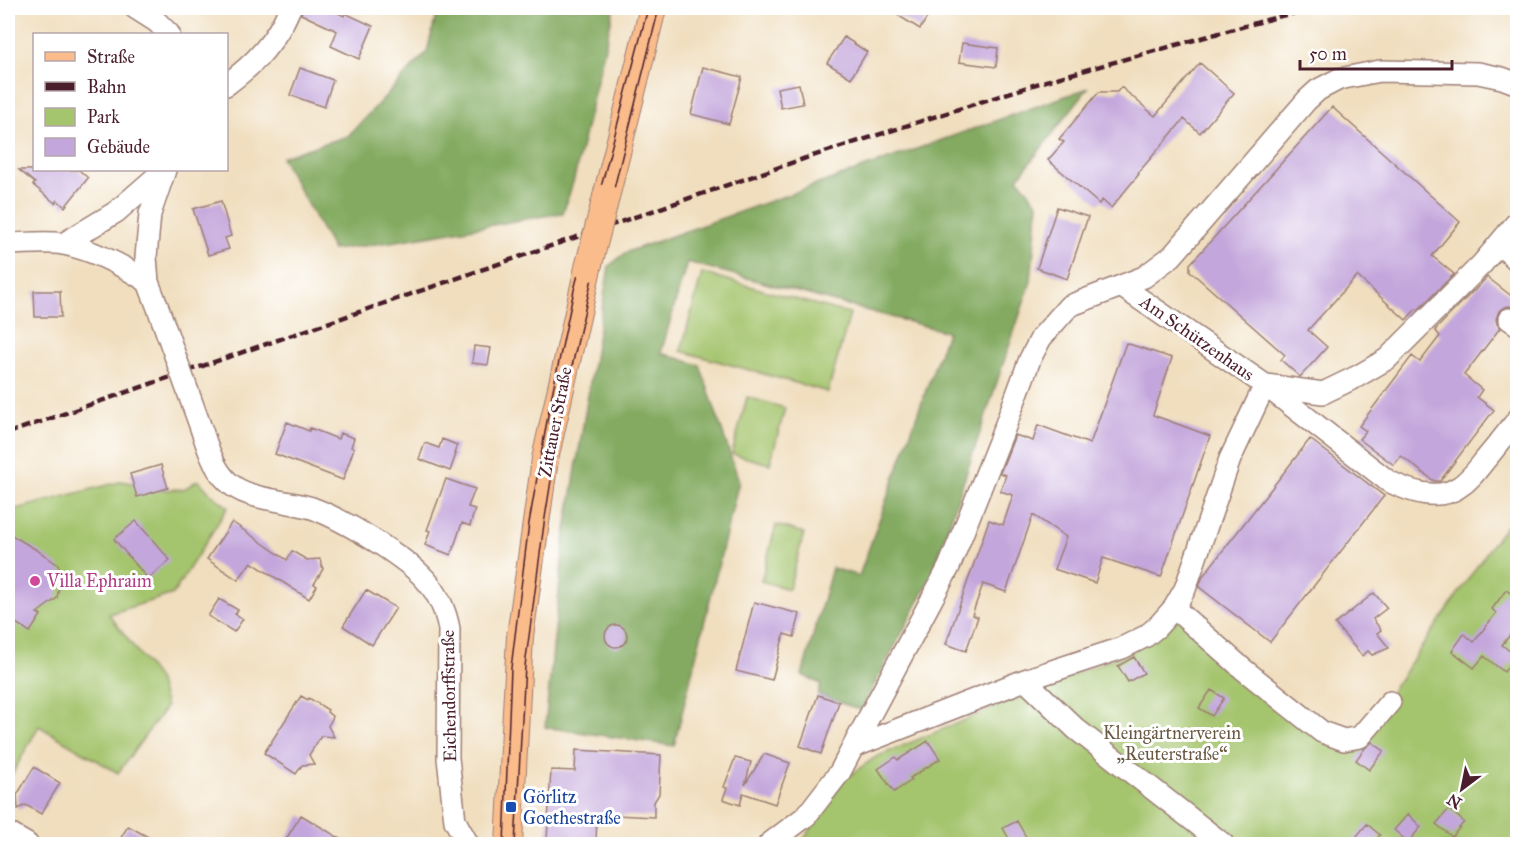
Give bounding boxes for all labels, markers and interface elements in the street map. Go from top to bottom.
legend [33,33,228,171]
scale bar [1300,33,1452,71]
text: 50 m [1309,43,1347,65]
text: Straße [87,46,135,68]
text: Bahn [87,76,127,98]
text: Park [87,106,120,128]
text: Gebäude [87,136,150,158]
street label: Am Schützenhaus [1135,290,1258,386]
street label: Zittauer Straße [534,365,576,479]
place label: Villa Ephraim [46,570,152,592]
marker: Villa Ephraim [28,574,42,588]
street label: Eichendorffstraße [437,630,461,762]
park label: Kleingärtnerverein „Reuterstraße“ [1103,722,1241,765]
north arrow [1432,759,1492,819]
place label: Görlitz Goethestraße [523,786,621,829]
text: N [1443,789,1465,813]
marker: Görlitz Goethestraße [504,800,518,814]

